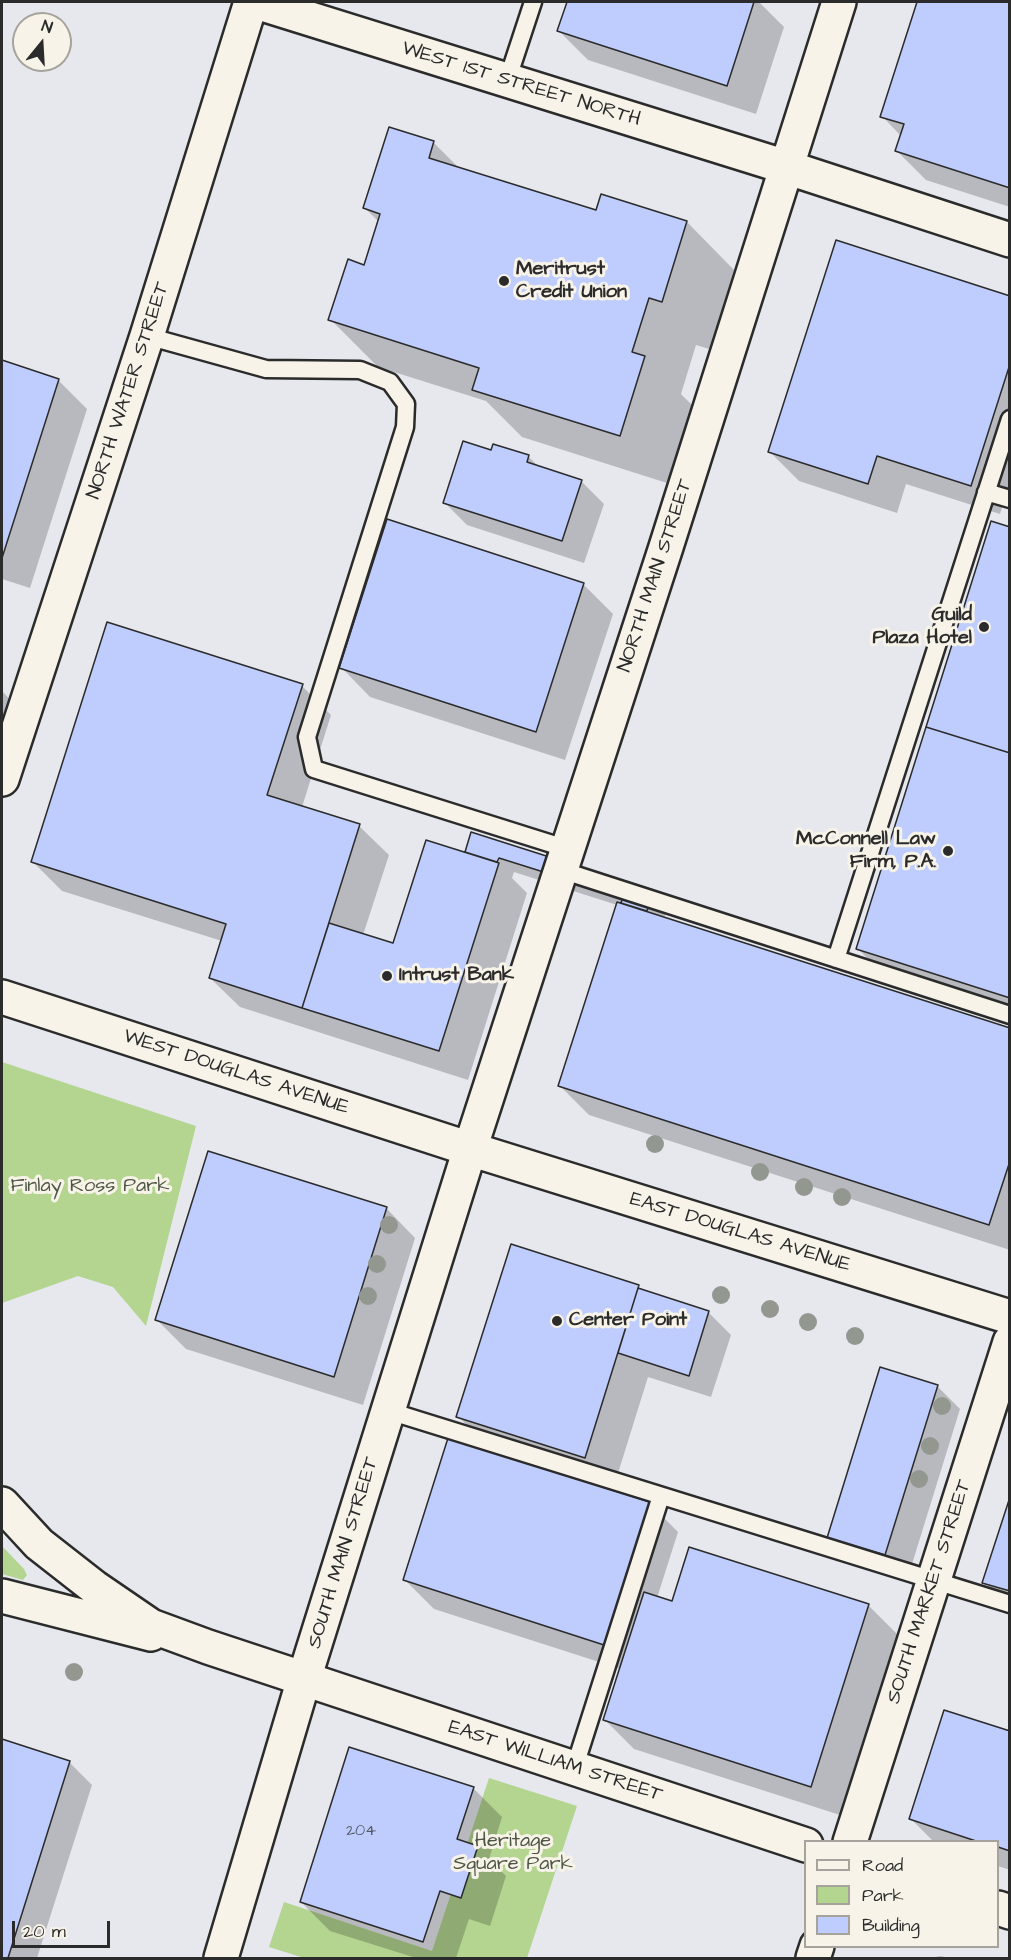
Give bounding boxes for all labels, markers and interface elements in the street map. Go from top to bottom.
north arrow [12,12,72,72]
text: N [39,15,55,39]
street label: WEST 1ST STREET NORTH [399,37,643,133]
place label: Meritrust Credit Union [516,258,627,305]
marker: Meritrust Credit Union [497,274,511,288]
street label: NORTH WATER STREET [83,280,175,502]
street label: NORTH MAIN STREET [613,477,699,675]
place label: Guild Plaza Hotel [872,604,972,651]
marker: Guild Plaza Hotel [977,620,991,634]
place label: McConnell Law Firm, P.A. [796,828,936,875]
marker: McConnell Law Firm, P.A. [941,844,955,858]
place label: Intrust Bank [399,964,514,988]
marker: Intrust Bank [380,969,394,983]
street label: WEST DOUGLAS AVENUE [120,1025,352,1121]
park label: Finlay Ross Park [10,1175,170,1199]
street label: EAST DOUGLAS AVENUE [627,1188,853,1278]
place label: Center Point [569,1309,687,1333]
marker: Center Point [550,1314,564,1328]
street label: SOUTH MAIN STREET [303,1454,385,1652]
street label: SOUTH MARKET STREET [882,1477,978,1707]
street label: EAST WILLIAM STREET [445,1716,665,1808]
house number: 204 [346,1822,376,1842]
park label: Heritage Square Park [453,1830,573,1877]
legend [804,1840,999,1948]
text: Road [862,1853,903,1878]
text: Park [862,1883,904,1908]
scale bar [15,1909,112,1947]
text: Building [862,1913,920,1938]
text: 20 m [23,1919,66,1944]

